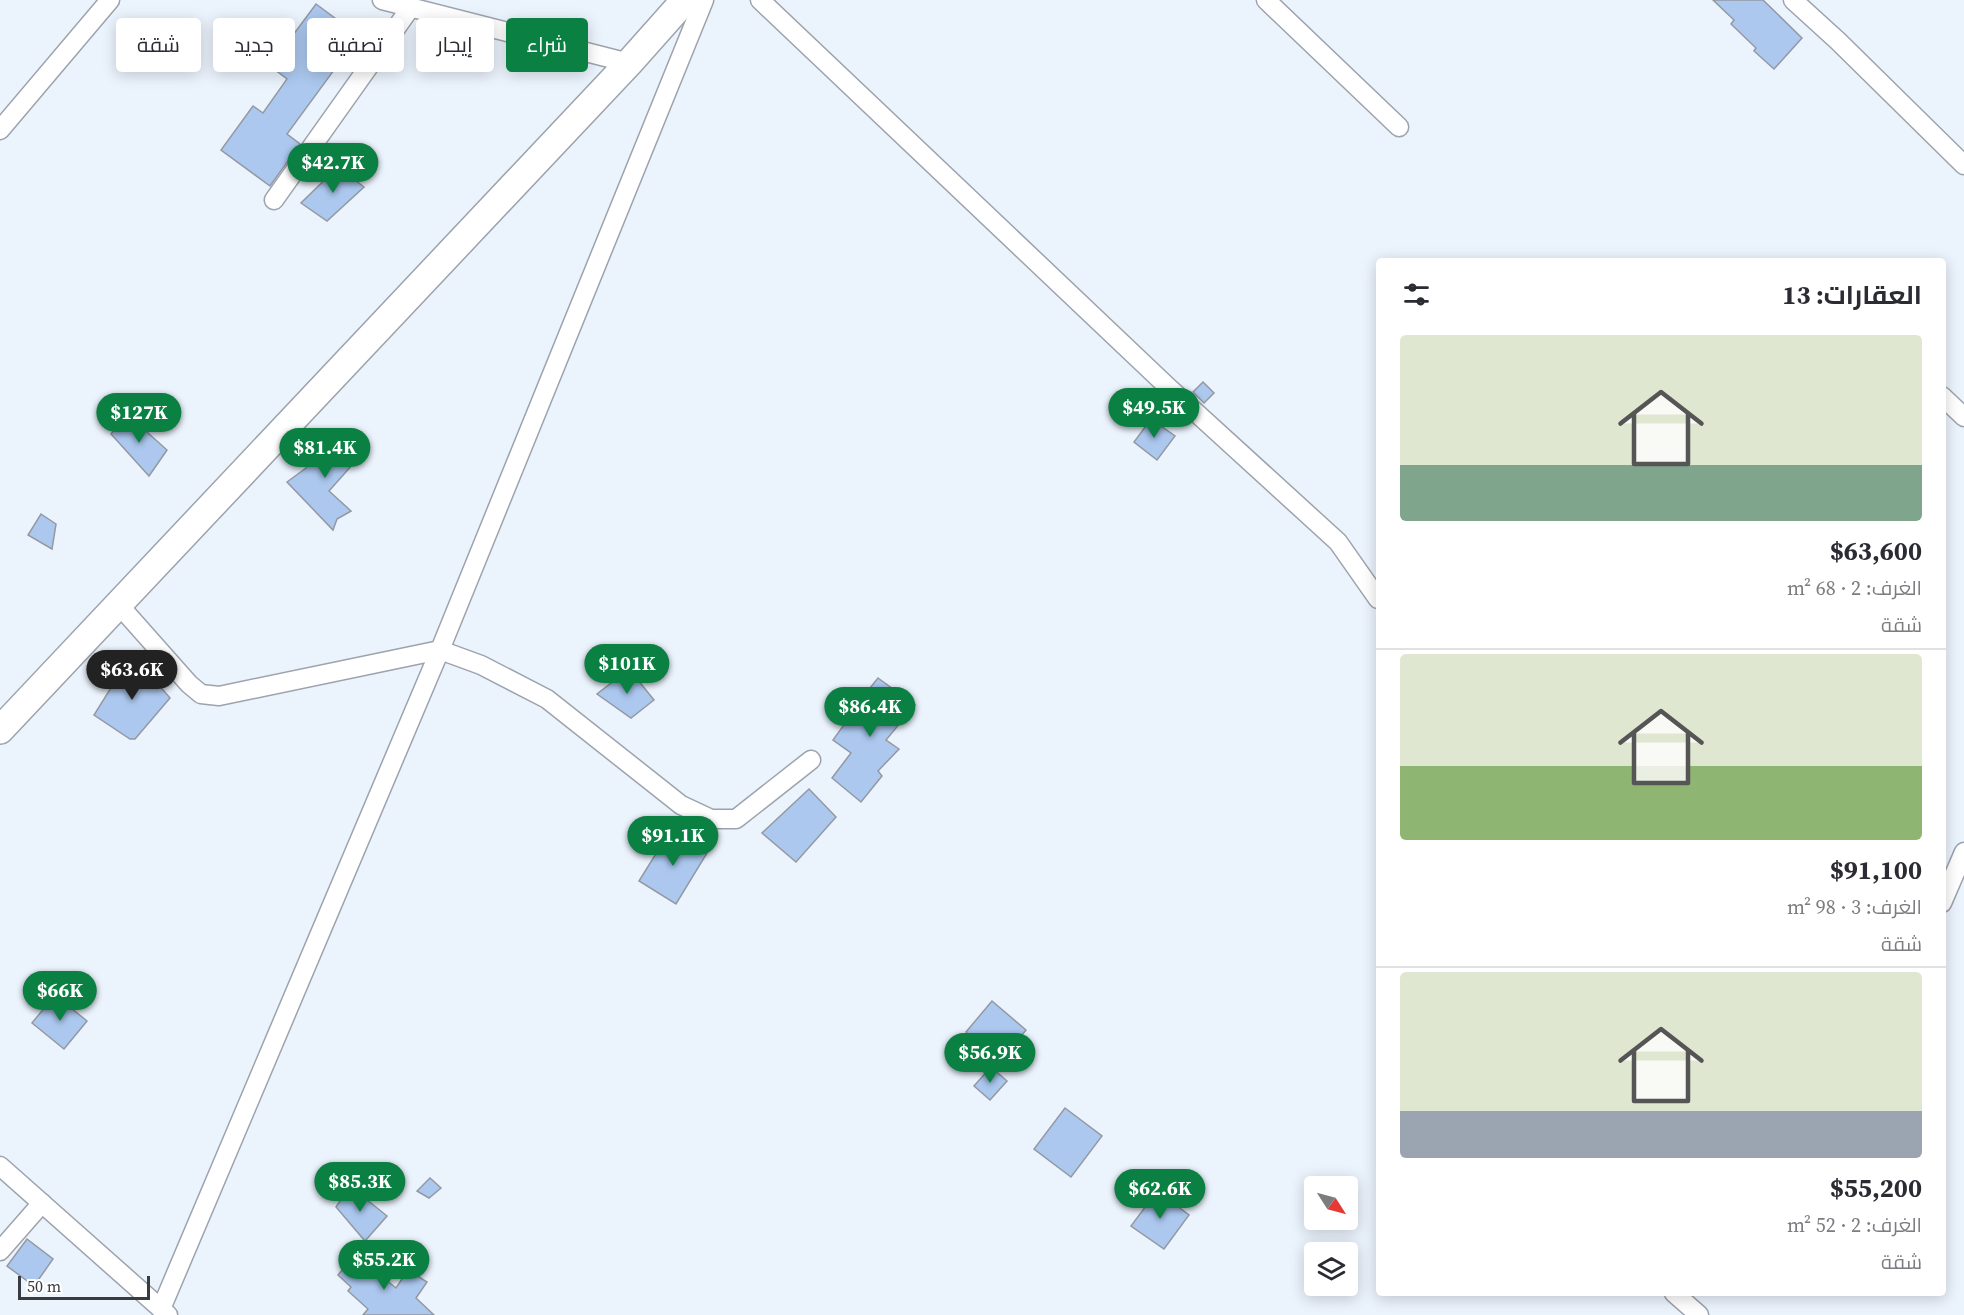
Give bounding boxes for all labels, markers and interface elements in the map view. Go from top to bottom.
chip: شقة [116,18,201,72]
chip: جديد [213,18,295,72]
chip: تصفية [307,18,404,72]
chip: إيجار [416,18,494,72]
chip: شراء [506,18,588,72]
pin: $42.7K [284,143,382,194]
text: $42.7K [301,148,365,176]
text: العقارات: 13 [1782,277,1922,313]
icon: filters [1400,278,1433,311]
icon: home [1607,374,1715,482]
pin: $49.5K [1105,388,1203,439]
pin: $127K [97,393,181,444]
text: $49.5K [1122,393,1186,421]
text: $127K [110,398,168,426]
pin: $81.4K [276,428,374,479]
text: $81.4K [293,433,357,461]
text: $63,600 [1830,533,1922,569]
text: الغرف: 2 · 68 m² [1787,574,1922,602]
text: شقة [1881,611,1922,639]
pin: $101K [585,644,669,695]
text: $101K [598,649,656,677]
pin: $63.6K [83,650,181,701]
text: $63.6K [100,655,164,683]
pin: $86.4K [821,687,919,738]
text: $86.4K [838,692,902,720]
icon: home [1607,693,1715,801]
pin: $91.1K [624,816,722,867]
text: $91.1K [641,821,705,849]
text: $91,100 [1830,852,1922,888]
text: الغرف: 3 · 98 m² [1787,893,1922,921]
text: شقة [1881,930,1922,958]
pin: $66K [24,971,96,1022]
text: $66K [37,976,83,1004]
icon: home [1607,1011,1715,1119]
pin: $56.9K [941,1033,1039,1084]
text: $56.9K [958,1038,1022,1066]
pin: $85.3K [311,1162,409,1213]
text: $85.3K [328,1167,392,1195]
pin: $62.6K [1111,1169,1209,1220]
text: $55,200 [1830,1170,1922,1206]
text: $62.6K [1128,1174,1192,1202]
north arrow [1304,1176,1358,1230]
map controls [1304,1176,1358,1296]
text: الغرف: 2 · 52 m² [1787,1211,1922,1239]
pin: $55.2K [335,1240,433,1291]
button: layers [1304,1242,1358,1296]
text: $55.2K [352,1245,416,1273]
text: شقة [1881,1248,1922,1276]
scale bar [18,1273,150,1300]
text: 50 m [27,1275,61,1297]

